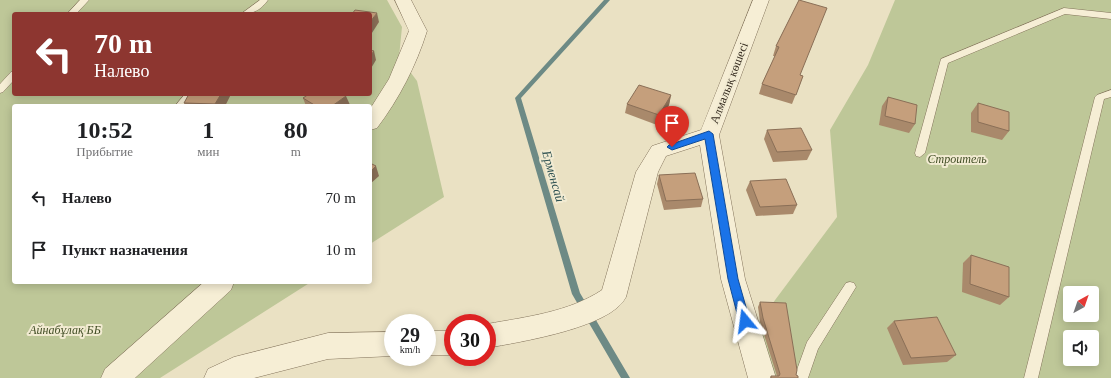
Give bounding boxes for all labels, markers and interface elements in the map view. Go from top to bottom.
icon: left [28,28,80,80]
text: 70 m [94,28,152,59]
street label: Алмалық көшесі [707,40,751,126]
text: Налево [94,61,150,81]
pin [655,106,689,147]
icon: arrive [661,112,683,134]
text: 10:52 [77,117,133,143]
text: 1 [202,117,214,143]
text: 80 [284,117,308,143]
text: Прибытие [76,144,133,159]
text: мин [197,144,219,159]
text: m [291,144,301,159]
water label: Ерменсай [539,148,568,204]
park label: Строитель [927,152,987,166]
icon: left [28,187,50,209]
text: Налево [62,190,112,206]
text: 70 m [326,190,356,206]
icon: arrive [28,239,50,261]
text: Пункт назначения [62,242,188,258]
text: 10 m [326,242,356,258]
north arrow [1063,286,1099,322]
map controls [1063,286,1099,366]
position arrow [724,300,766,342]
speed limit sign: 30 [444,314,496,366]
park label: Айнабұлақ ББ [28,323,101,337]
text: 29 [400,324,420,346]
button: sound [1063,330,1099,366]
text: km/h [400,344,420,355]

